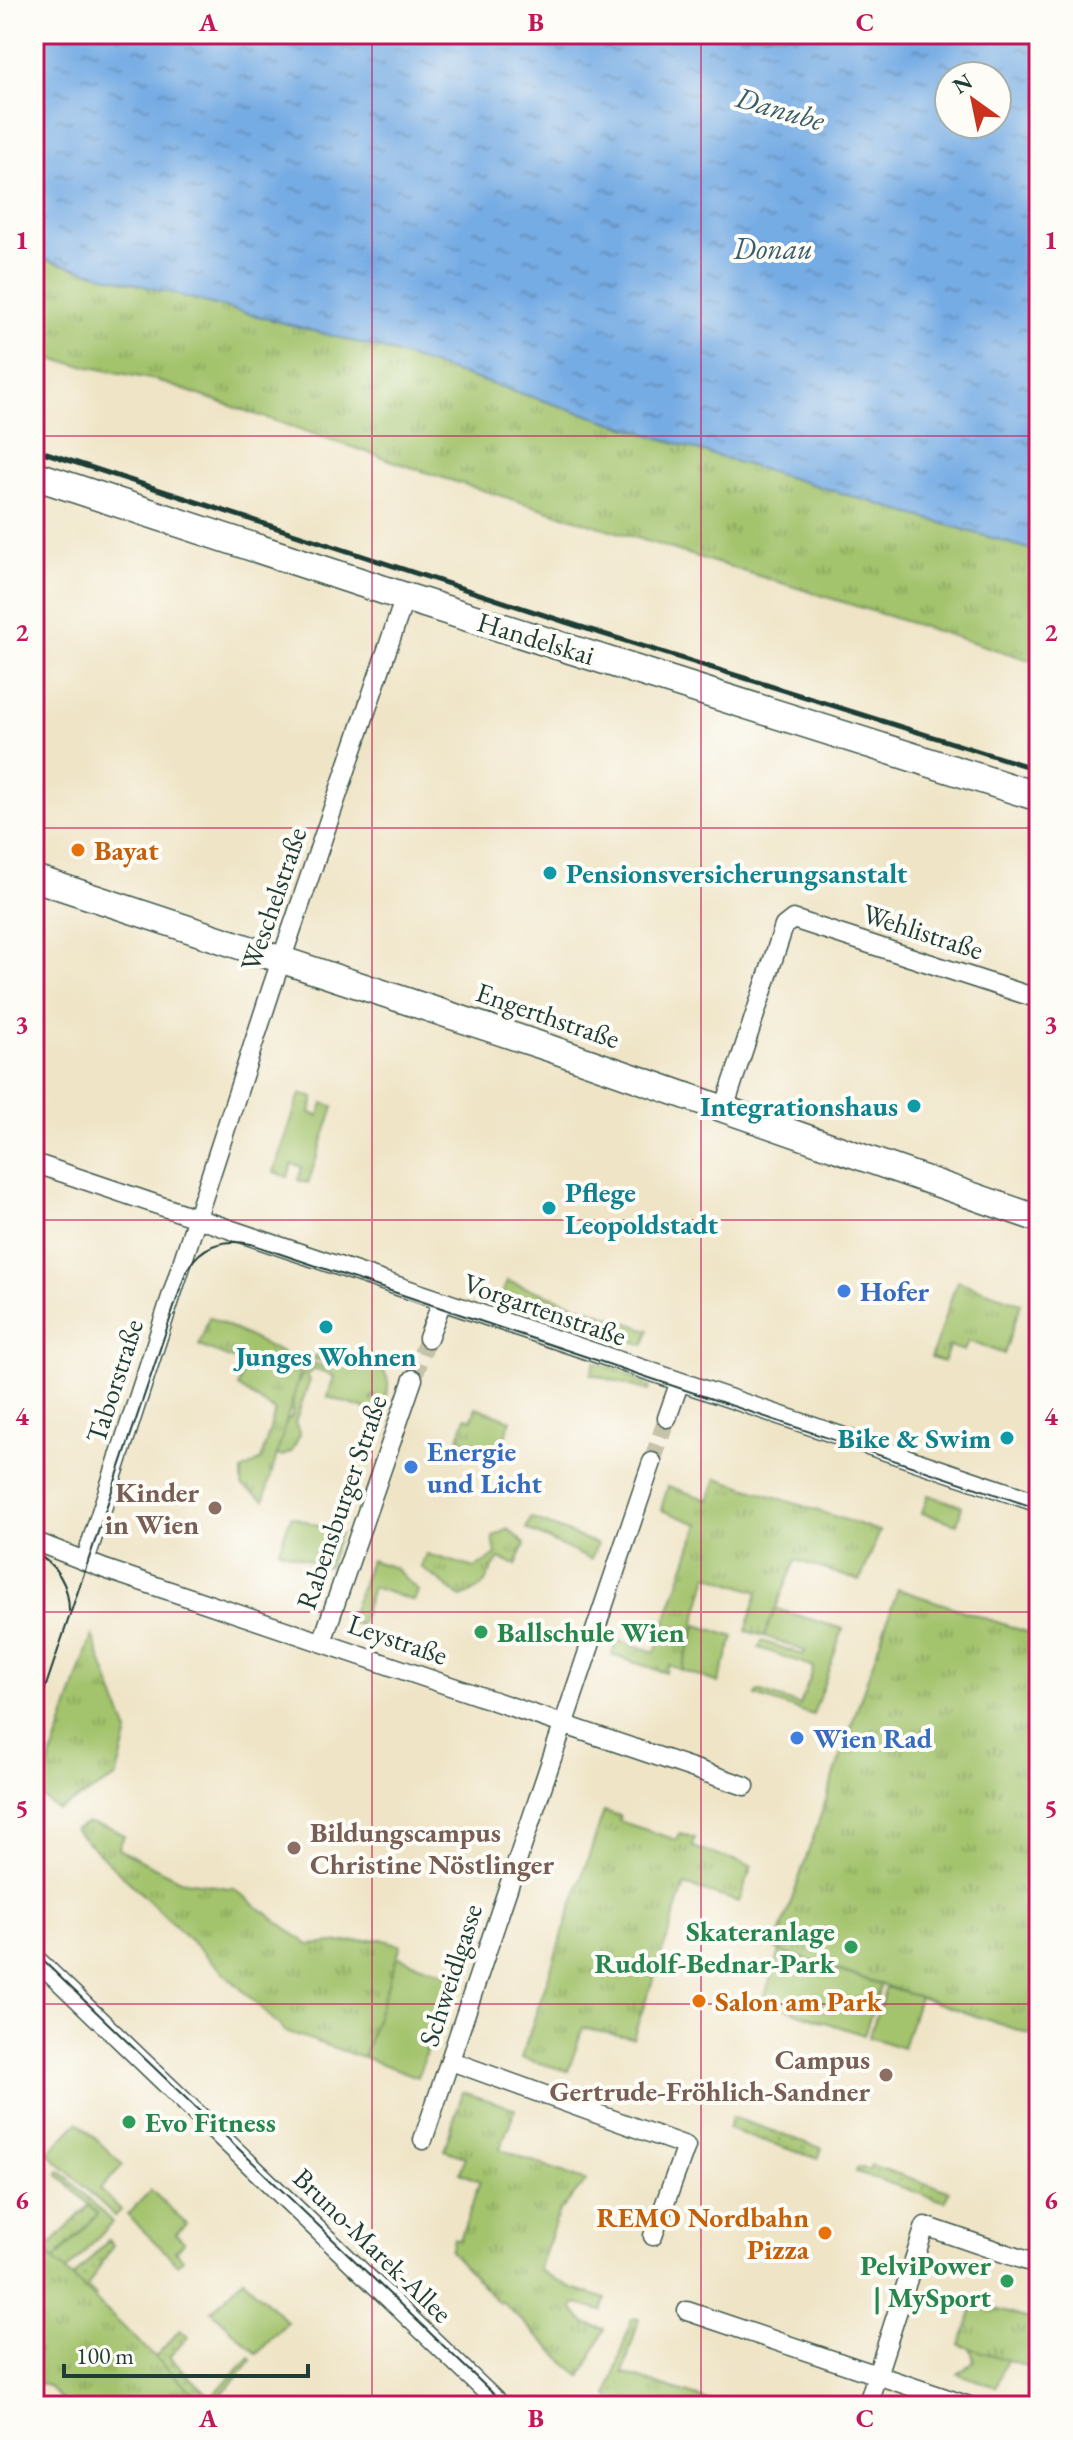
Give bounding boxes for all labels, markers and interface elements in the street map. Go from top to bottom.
text: A [198,5,218,39]
text: B [528,5,544,39]
text: C [856,5,874,39]
north arrow [933,60,1013,140]
text: N [947,67,978,101]
water label: Danube [730,77,830,140]
text: 1 [15,223,29,257]
text: 1 [1044,223,1058,257]
water label: Donau [732,229,813,268]
street label: Handelskai [473,603,599,673]
text: 2 [15,615,29,649]
text: 2 [1044,615,1058,649]
street label: Weschelstraße [232,822,314,976]
place label: Bayat [94,832,159,868]
marker: Bayat [69,841,87,859]
place label: Pensionsversicherungsanstalt [566,855,908,891]
marker: Pensionsversicherungsanstalt [541,864,559,882]
street label: Wehlistraße [858,895,988,967]
street label: Engerthstraße [471,974,625,1056]
text: 3 [15,1007,29,1041]
text: 3 [1044,1007,1058,1041]
place label: Integrationshaus [700,1088,898,1124]
marker: Integrationshaus [905,1097,923,1115]
place label: Pflege Leopoldstadt [565,1174,719,1242]
marker: Pflege Leopoldstadt [540,1199,558,1217]
street label: Vorgartenstraße [459,1264,631,1354]
place label: Hofer [860,1273,930,1309]
marker: Hofer [835,1282,853,1300]
street label: Taborstraße [77,1314,151,1447]
marker: Junges Wohnen [317,1318,335,1336]
place label: Junges Wohnen [232,1338,417,1374]
street label: Rabensburger Straße [287,1390,395,1614]
text: 4 [15,1399,29,1433]
text: 4 [1044,1399,1058,1433]
place label: Bike & Swim [837,1420,991,1456]
marker: Bike & Swim [998,1429,1016,1447]
place label: Energie und Licht [427,1433,543,1501]
marker: Energie und Licht [402,1458,420,1476]
place label: Kinder in Wien [105,1474,199,1542]
marker: Kinder in Wien [206,1499,224,1517]
street label: Leystraße [343,1605,453,1673]
place label: Ballschule Wien [497,1614,685,1650]
marker: Ballschule Wien [472,1623,490,1641]
place label: Wien Rad [813,1720,933,1756]
marker: Wien Rad [788,1729,806,1747]
text: 5 [15,1791,29,1825]
text: 5 [1044,1791,1058,1825]
place label: Bildungscampus Christine Nöstlinger [310,1814,555,1882]
marker: Bildungscampus Christine Nöstlinger [285,1839,303,1857]
street label: Schweidlgasse [410,1899,490,2051]
place label: Skateranlage Rudolf-Bednar-Park [595,1913,836,1981]
marker: Skateranlage Rudolf-Bednar-Park [842,1938,860,1956]
place label: Salon am Park [715,1983,883,2019]
marker: Salon am Park [690,1992,708,2010]
place label: Campus Gertrude-Fröhlich-Sandner [549,2041,870,2109]
marker: Campus Gertrude-Fröhlich-Sandner [877,2066,895,2084]
place label: Evo Fitness [145,2104,276,2140]
marker: Evo Fitness [120,2113,138,2131]
street label: Bruno-Marek-Allee [286,2160,460,2330]
text: 6 [15,2183,29,2217]
text: 6 [1044,2183,1058,2217]
place label: REMO Nordbahn Pizza [596,2199,810,2267]
marker: REMO Nordbahn Pizza [816,2224,834,2242]
place label: PelviPower | MySport [860,2247,991,2315]
marker: PelviPower | MySport [998,2272,1016,2290]
scale bar [64,2328,308,2378]
text: 100 m [76,2340,134,2371]
text: A [198,2401,218,2435]
text: B [528,2401,544,2435]
text: C [856,2401,874,2435]

